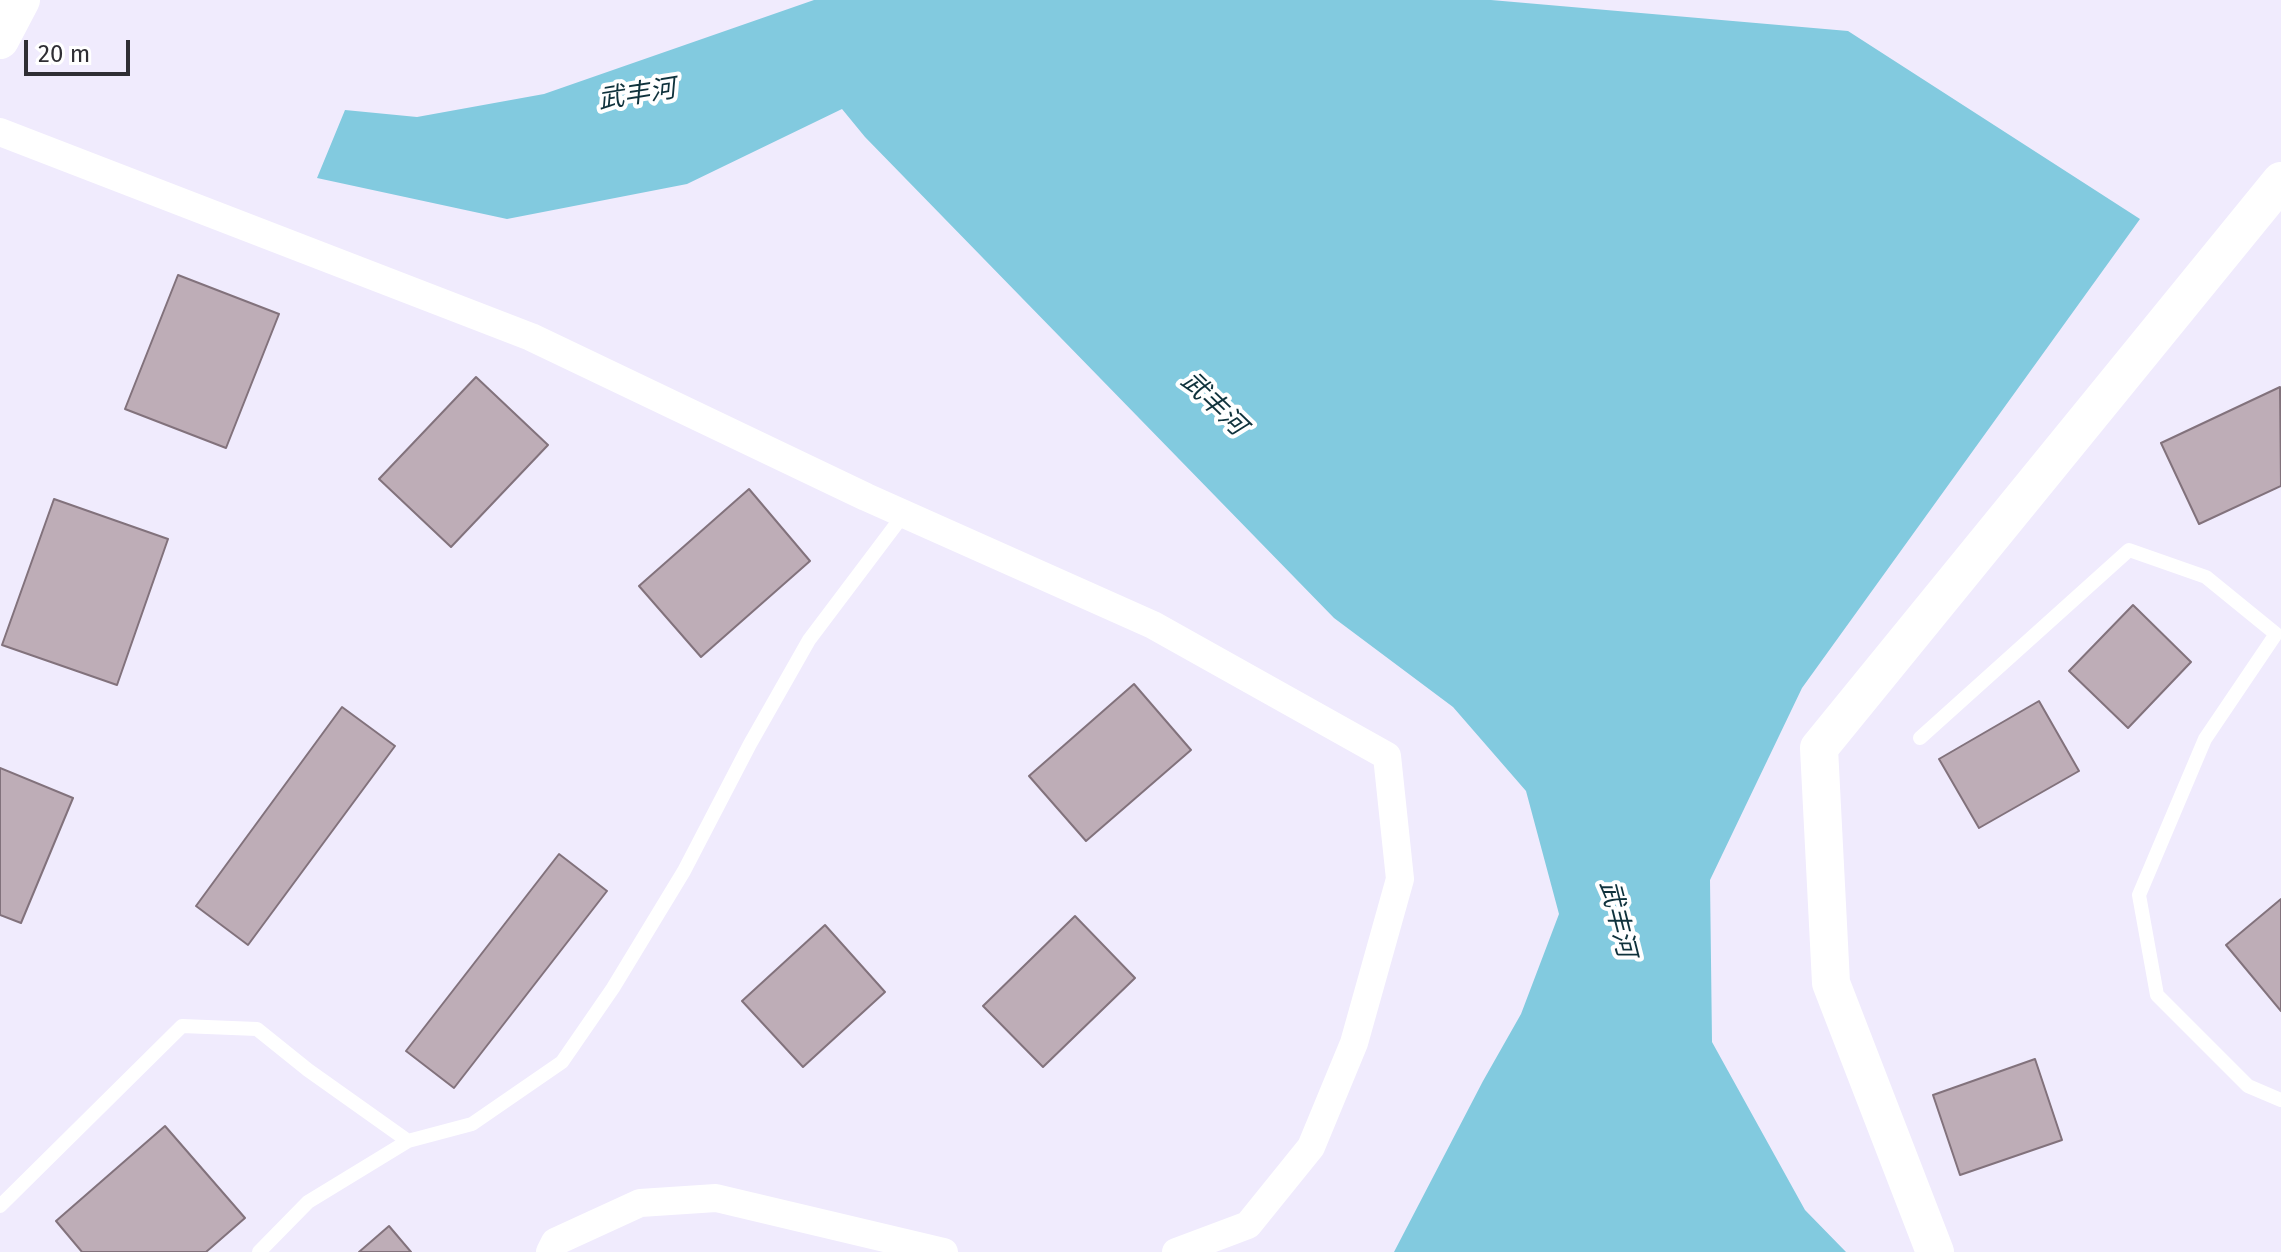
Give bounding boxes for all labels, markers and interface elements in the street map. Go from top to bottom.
scale bar [28,24,134,74]
text: 20 m [38,40,90,68]
water label: 武丰河 [596,73,678,117]
water label: 武丰河 [1174,366,1252,442]
water label: 武丰河 [1592,877,1642,961]

